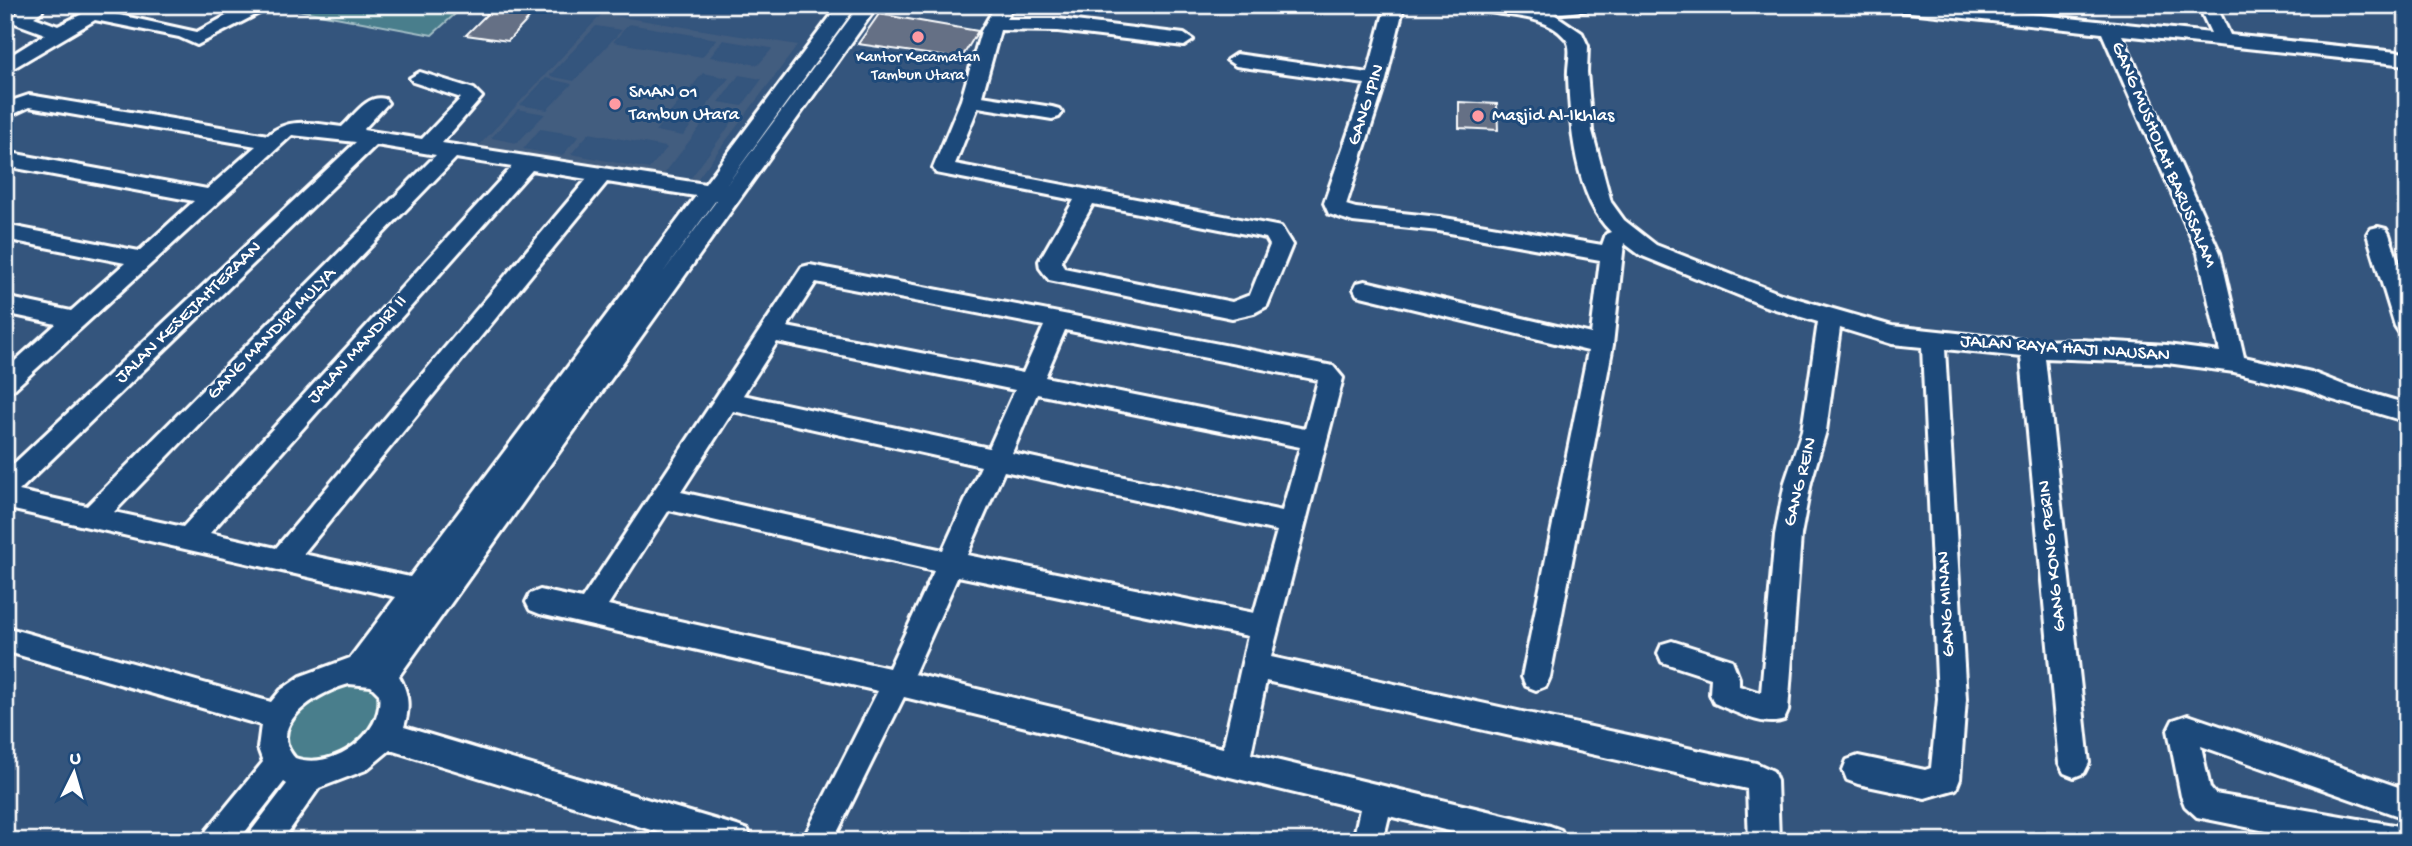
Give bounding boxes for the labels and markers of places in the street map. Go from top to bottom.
marker: Kantor Kecamatan Tambun Utara [910,29,926,45]
place label: Kantor Kecamatan Tambun Utara [856,49,981,86]
place label: SMAN 01 Tambun Utara [628,82,741,127]
marker: SMAN 01 Tambun Utara [607,96,623,112]
place label: Masjid Al-Ikhlas [1492,105,1615,128]
marker: Masjid Al-Ikhlas [1470,108,1486,124]

